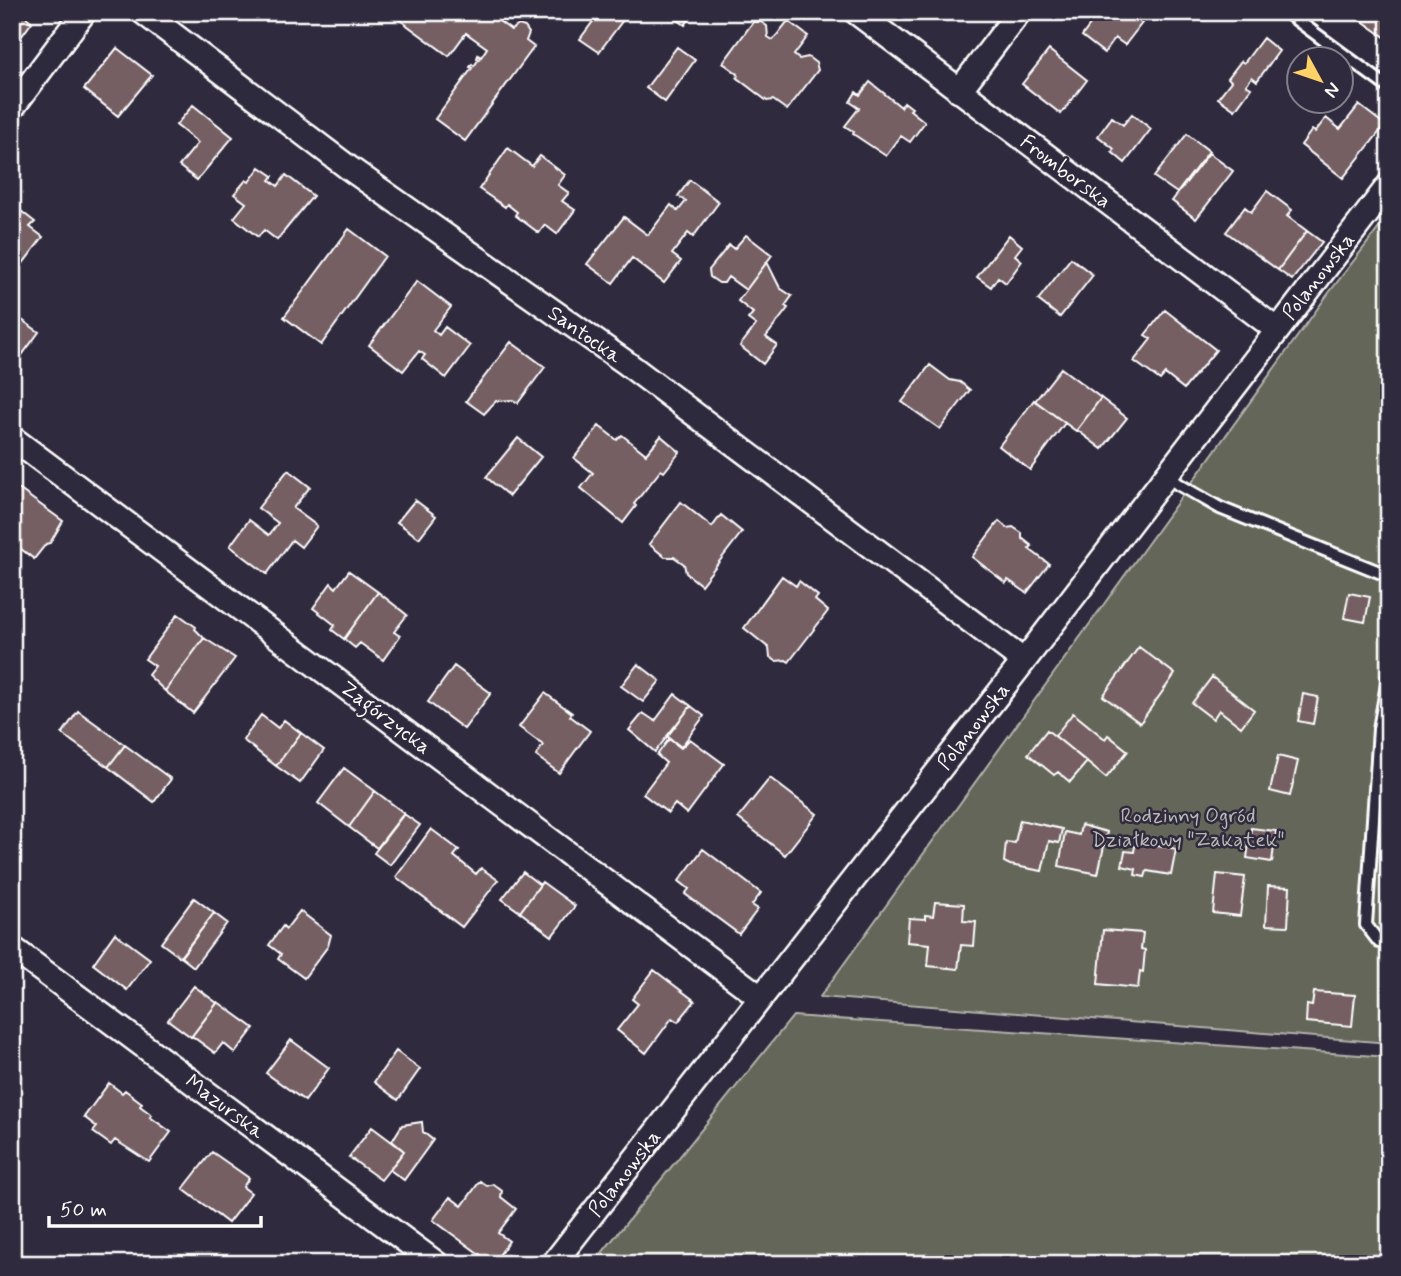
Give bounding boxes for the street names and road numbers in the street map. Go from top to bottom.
street label: Fromborska [1014,128,1117,215]
street label: Polanowska [1276,227,1362,326]
street label: Santocka [542,299,627,371]
street label: Zagórzycka [333,675,436,763]
street label: Polanowska [931,677,1017,776]
street label: Mazurska [179,1068,270,1146]
street label: Polanowska [582,1124,668,1223]

